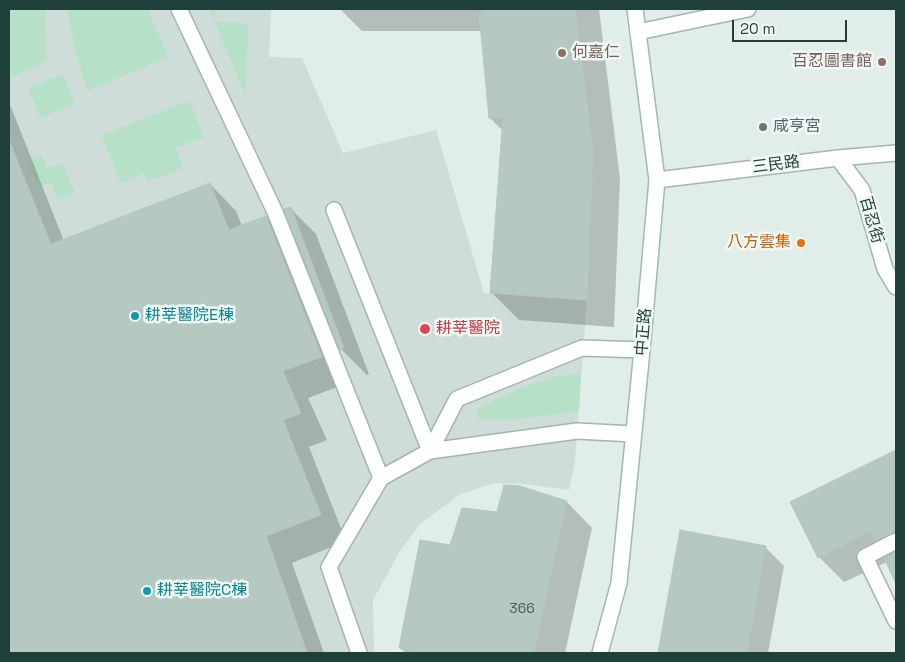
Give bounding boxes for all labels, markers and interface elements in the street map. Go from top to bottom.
scale bar [735,10,850,42]
text: 20 m [740,19,775,38]
place label: 何嘉仁 [572,43,620,63]
marker: 何嘉仁 [556,47,568,59]
place label: 百忍圖書館 [792,52,872,72]
marker: 百忍圖書館 [876,56,888,68]
place label: 咸亨宮 [773,117,821,137]
marker: 咸亨宮 [757,121,769,133]
street label: 三民路 [751,153,801,177]
street label: 百忍街 [855,194,887,246]
place label: 八方雲集 [727,233,791,253]
marker: 八方雲集 [795,237,807,249]
place label: 耕莘醫院E棟 [145,306,234,326]
street label: 中正路 [632,307,656,357]
marker: 耕莘醫院E棟 [129,310,141,322]
place label: 耕莘醫院 [436,319,500,339]
marker: 耕莘醫院 [418,322,432,336]
place label: 耕莘醫院C棟 [157,581,247,601]
marker: 耕莘醫院C棟 [141,585,153,597]
house number: 366 [509,601,535,617]

